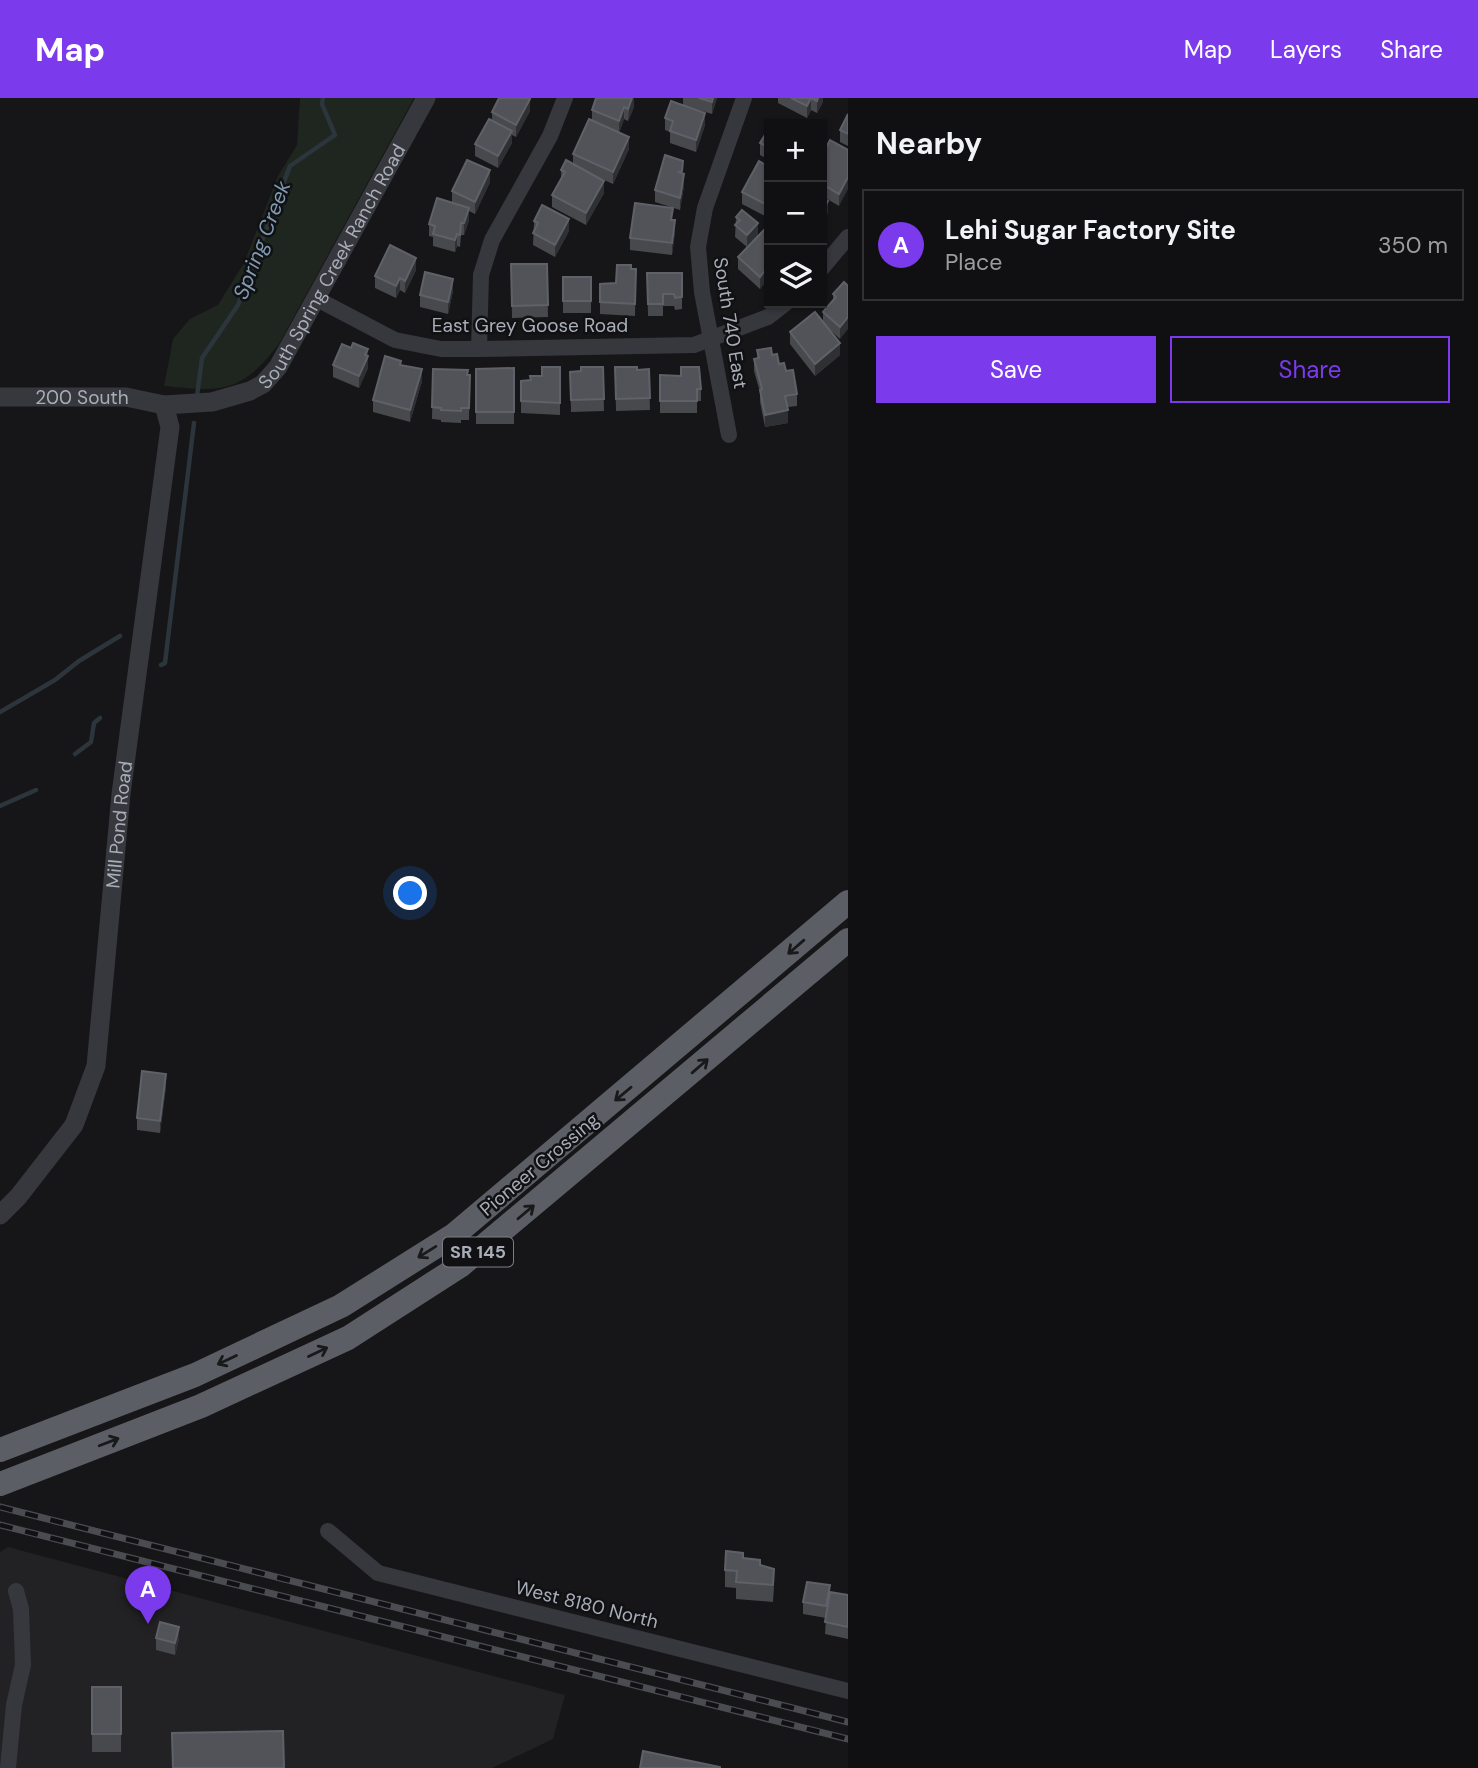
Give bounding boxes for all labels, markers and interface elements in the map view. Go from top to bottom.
text: Map [35,28,105,71]
text: Map [1184,34,1232,65]
text: Layers [1270,34,1342,65]
text: Share [1380,34,1443,65]
map controls [764,119,827,308]
button: + [764,119,827,182]
text: Nearby [876,124,982,163]
street label: South Spring Creek Ranch Road [253,140,411,394]
water label: Spring Creek [227,176,298,303]
button: − [764,182,827,245]
text: Lehi Sugar Factory Site [945,213,1236,247]
text: A [893,230,909,260]
text: 350 m [1378,230,1448,260]
button: layers [764,245,827,308]
text: Place [945,247,1002,277]
street label: South 740 East [708,256,753,391]
street label: East Grey Goose Road [432,313,628,338]
button: Save [876,336,1156,403]
button: Share [1170,336,1450,403]
street label: 200 South [35,385,129,410]
street label: Mill Pond Road [100,759,138,890]
your location [393,876,427,910]
one-way arrow [787,939,805,955]
one-way arrow [691,1058,709,1074]
one-way arrow [614,1086,632,1102]
street label: Pioneer Crossing [475,1107,604,1222]
one-way arrow [517,1204,535,1220]
road number: SR 145 [443,1238,513,1266]
one-way arrow [417,1246,437,1260]
one-way arrow [307,1345,328,1358]
one-way arrow [217,1354,238,1367]
one-way arrow [98,1435,119,1448]
pin: A [125,1566,171,1624]
street label: West 8180 North [513,1575,661,1634]

